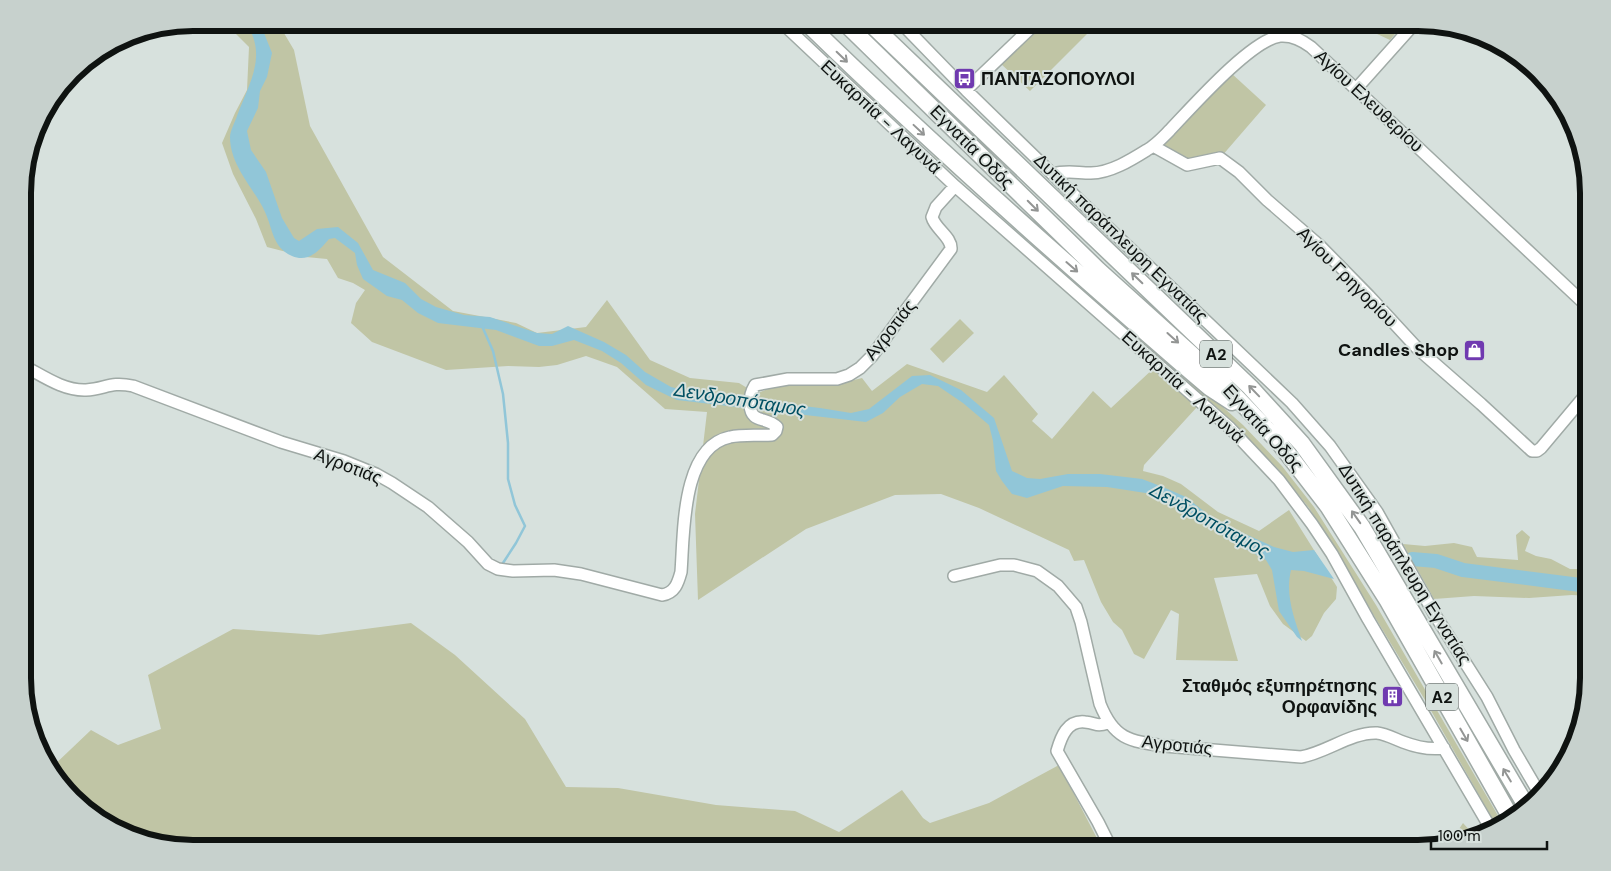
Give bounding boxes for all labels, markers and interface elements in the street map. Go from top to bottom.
street label: Αγίου Ελευθερίου [1310,44,1428,158]
one-way arrow [836,50,848,63]
street label: Ευκαρπία - Λαγυνά [815,55,947,179]
bus stop icon: ΠΑΝΤΑΖΟΠΟΥΛΟΙ [953,67,977,91]
place label: ΠΑΝΤΑΖΟΠΟΥΛΟΙ [981,67,1135,91]
street label: Εγνατία Οδός [925,100,1019,194]
one-way arrow [912,124,925,136]
street label: Δυτική παράπλευρη Εγνατίας [1029,148,1214,328]
one-way arrow [1026,200,1039,212]
street label: Αγίου Γρηγορίου [1292,222,1402,332]
one-way arrow [1065,261,1078,273]
one-way arrow [1130,272,1143,284]
street label: Αγροτιάς [859,294,921,365]
street label: Ευκαρπία - Λαγυνά [1117,325,1249,449]
one-way arrow [1167,332,1180,344]
place label: Candles Shop [1338,338,1459,362]
shop icon: Candles Shop [1463,338,1487,362]
road number: Α2 [1200,340,1232,368]
water label: Δενδροπόταμος [671,377,808,422]
street label: Εγνατία Οδός [1217,379,1309,477]
one-way arrow [1248,384,1260,397]
street label: Αγροτιάς [311,442,386,490]
street label: Δυτική παράπλευρη Εγνατίας [1333,459,1477,670]
water label: Δενδροπόταμος [1145,477,1275,564]
one-way arrow [1351,510,1361,524]
one-way arrow [1433,651,1443,665]
place label: Σταθμός εξυπηρέτησης Ορφανίδης [1182,674,1377,719]
building icon: Σταθμός εξυπηρέτησης Ορφανίδης [1381,684,1405,708]
road number: Α2 [1426,684,1458,710]
one-way arrow [1459,727,1469,741]
street label: Αγροτιάς [1141,729,1214,761]
one-way arrow [1501,768,1511,782]
scale bar [1431,818,1547,850]
text: 100 m [1438,826,1481,846]

